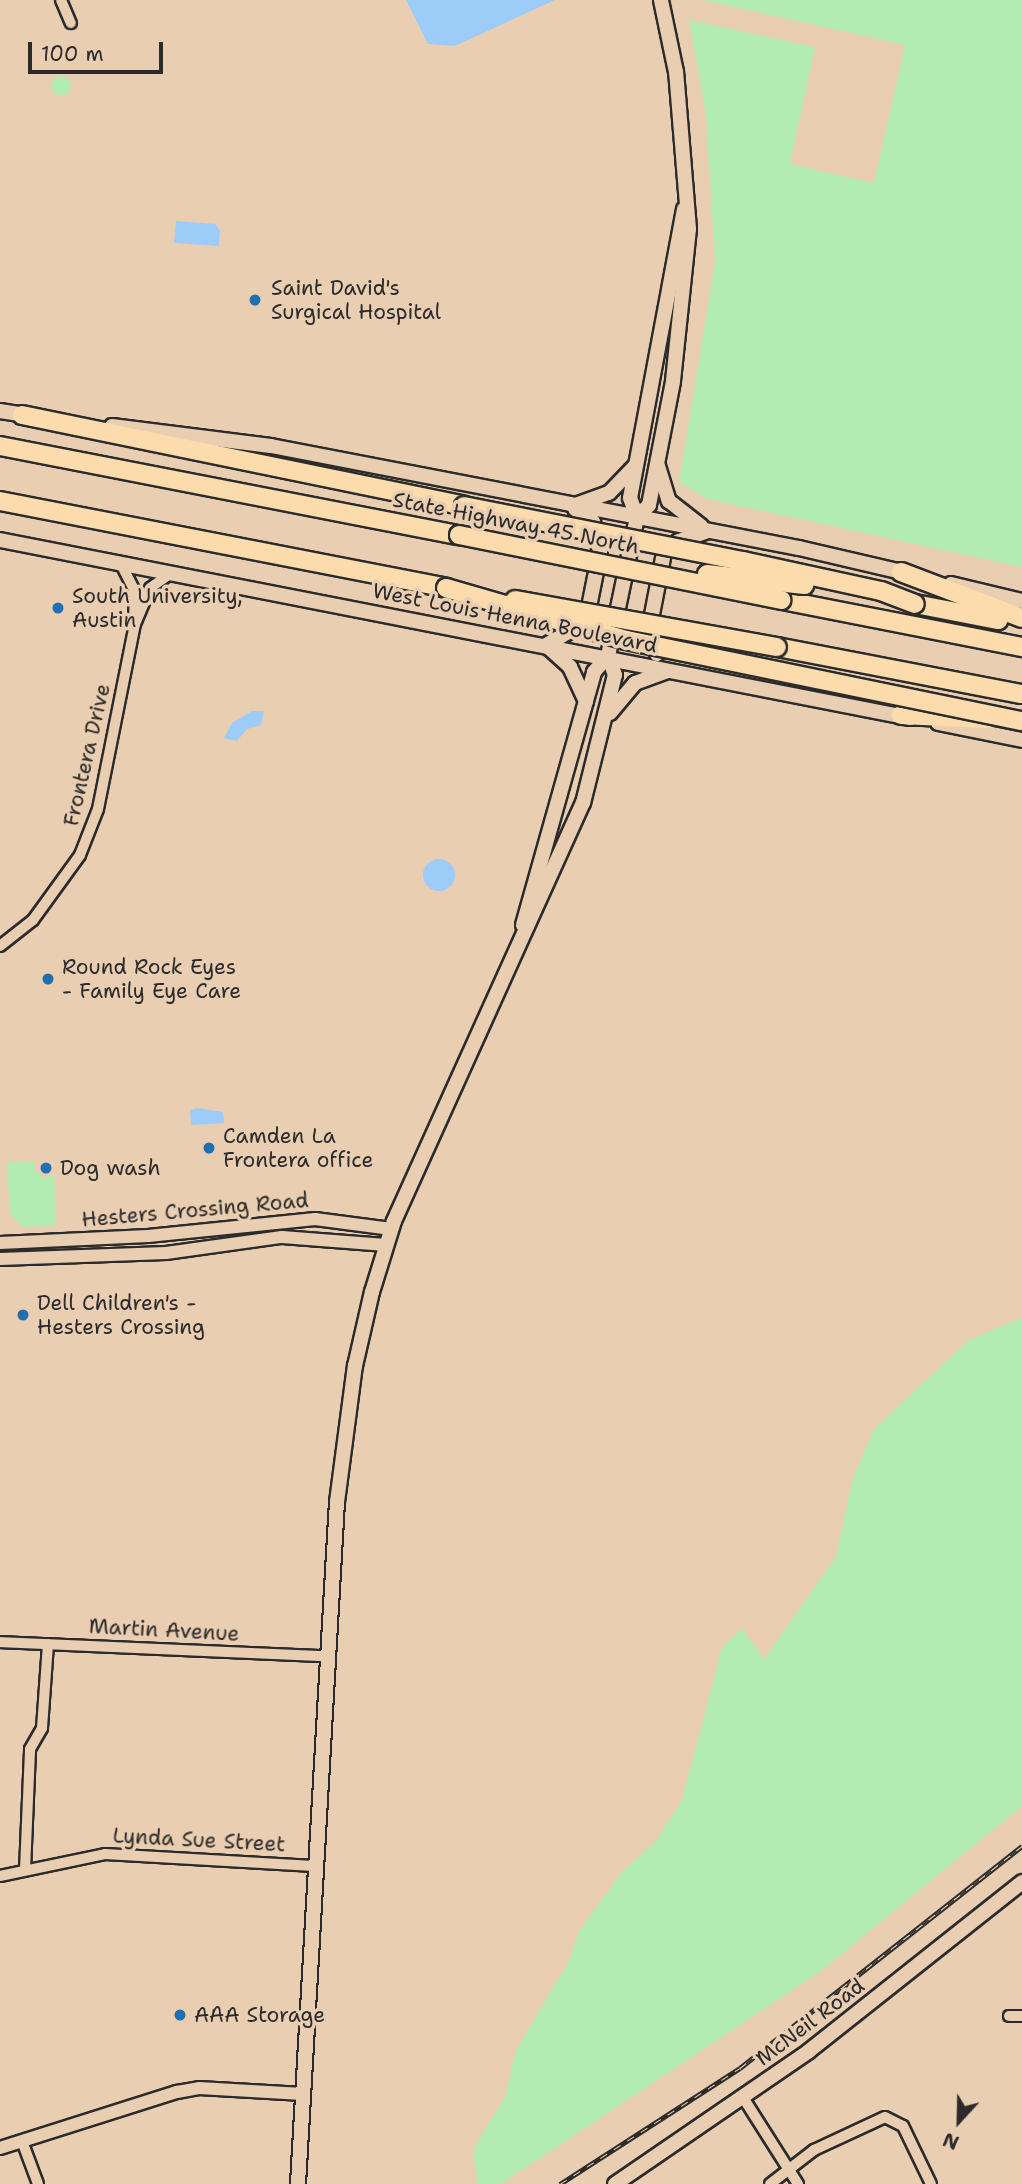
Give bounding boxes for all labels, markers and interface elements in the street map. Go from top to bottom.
scale bar [32,28,166,72]
text: 100 m [41,40,104,68]
place label: Saint David's Surgical Hospital [271,275,441,325]
marker: Saint David's Surgical Hospital [245,290,265,310]
street label: State Highway 45 North [391,487,641,559]
street label: West Louis Henna Boulevard [370,578,660,658]
place label: South University, Austin [72,583,243,633]
marker: South University, Austin [50,600,66,616]
street label: Frontera Drive [58,681,116,829]
place label: Round Rock Eyes - Family Eye Care [62,954,241,1004]
marker: Round Rock Eyes - Family Eye Care [40,971,56,987]
place label: Camden La Frontera office [223,1123,373,1173]
marker: Camden La Frontera office [201,1140,217,1156]
place label: Dog wash [60,1155,161,1181]
marker: Dog wash [38,1160,54,1176]
street label: Hesters Crossing Road [80,1188,310,1232]
place label: Dell Children's - Hesters Crossing [37,1290,205,1340]
marker: Dell Children's - Hesters Crossing [15,1307,31,1323]
street label: Martin Avenue [88,1613,240,1647]
street label: Lynda Sue Street [112,1823,286,1857]
street label: McNeil Road [751,1973,869,2071]
place label: AAA Storage [194,2002,325,2028]
marker: AAA Storage [172,2007,188,2023]
north arrow [924,2086,994,2156]
text: N [939,2127,963,2155]

